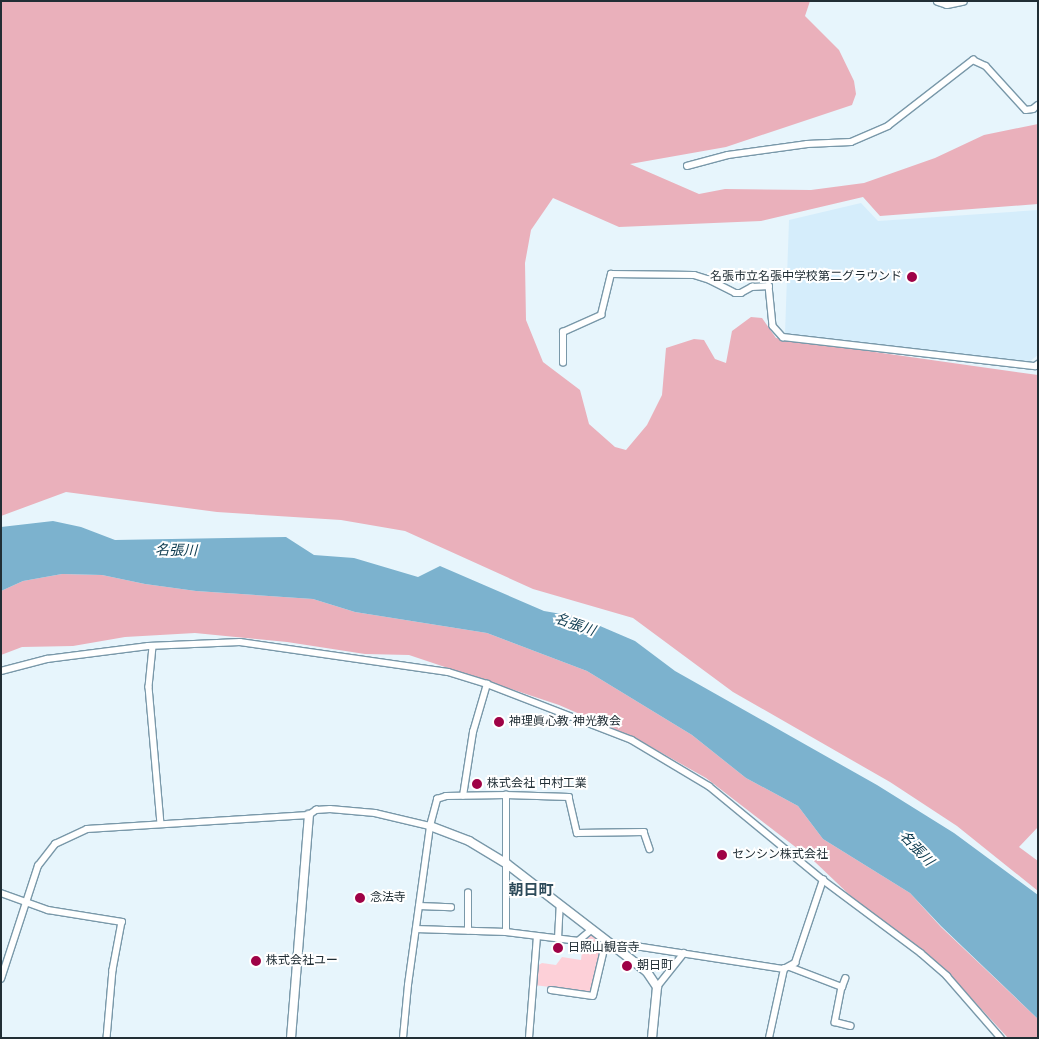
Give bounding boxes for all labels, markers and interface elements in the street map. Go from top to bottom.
place label: 名張市立名張中学校第二グラウンド [710,270,902,284]
marker: 名張市立名張中学校第二グラウンド [906,271,918,283]
water label: 名張川 [155,541,197,559]
water label: 名張川 [552,609,598,639]
place label: 神理眞心教 神光教会 [509,715,621,729]
marker: 神理眞心教 神光教会 [493,716,505,728]
place label: 株式会社 中村工業 [487,777,587,791]
marker: 株式会社 中村工業 [471,778,483,790]
water label: 名張川 [896,827,938,869]
place label: センシン株式会社 [732,848,828,862]
marker: センシン株式会社 [716,849,728,861]
district label: 朝日町 [509,882,553,900]
place label: 念法寺 [370,891,406,905]
marker: 念法寺 [354,892,366,904]
place label: 日照山観音寺 [568,941,640,955]
marker: 日照山観音寺 [552,942,564,954]
place label: 株式会社ユー [266,954,338,968]
marker: 株式会社ユー [250,955,262,967]
place label: 朝日町 [637,959,673,973]
marker: 朝日町 [621,960,633,972]

